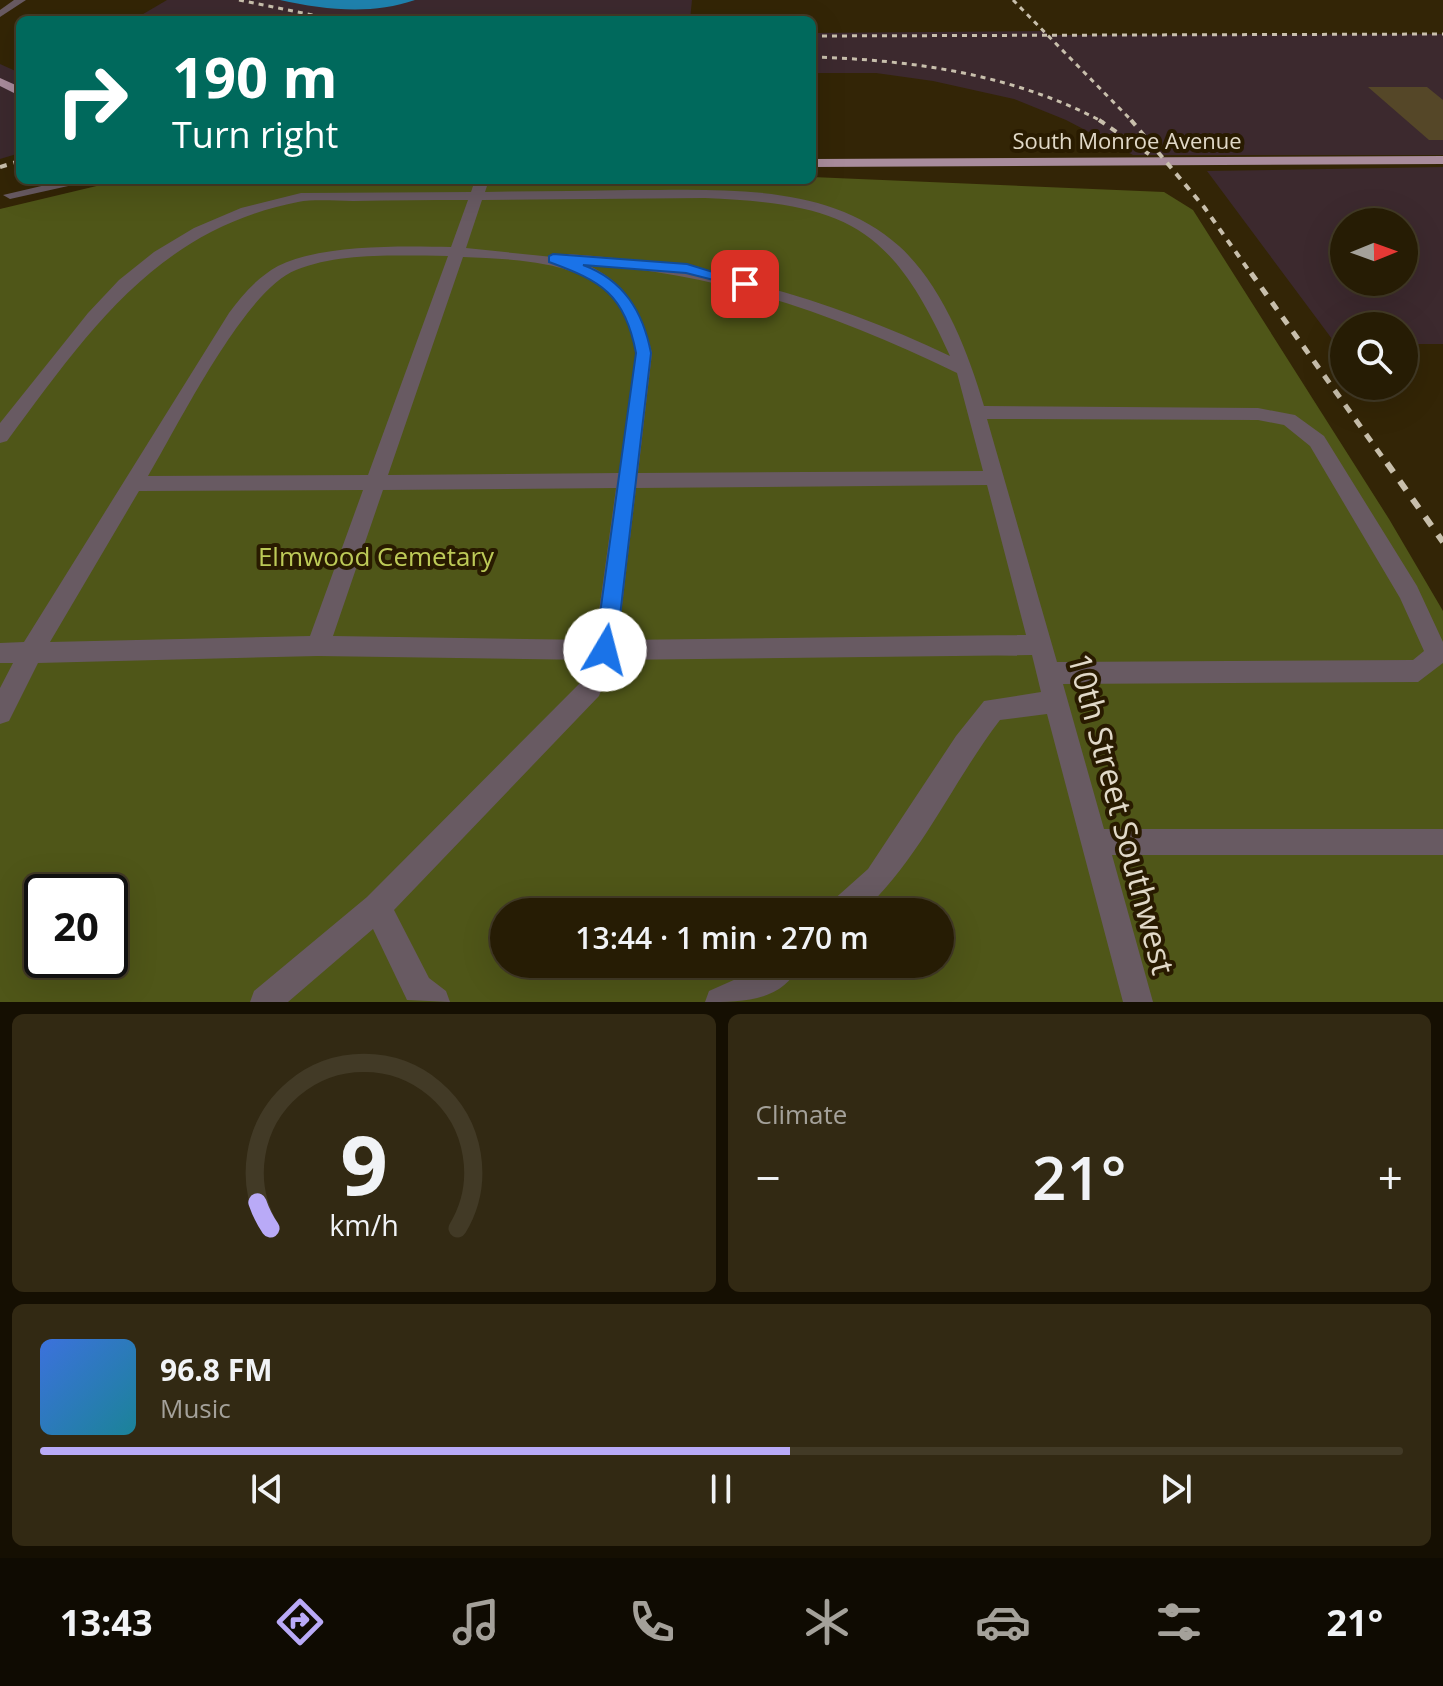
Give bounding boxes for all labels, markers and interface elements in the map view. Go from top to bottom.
text: 190 m [172,38,338,114]
icon: right [40,48,144,152]
text: Turn right [172,110,338,159]
street label: South Monroe Avenue [1012,125,1242,155]
north arrow [1330,208,1418,296]
map controls [1330,208,1418,400]
pin [711,250,779,318]
icon: arrive [723,262,767,306]
button: search [1330,312,1418,400]
park label: Elmwood Cemetary [258,538,495,574]
position arrow [563,608,647,692]
street label: 10th Street Southwest [1059,648,1186,979]
speed limit sign: 20 [24,874,128,978]
text: 13:44 · 1 min · 270 m [575,917,869,958]
text: Climate [756,1096,847,1132]
text: 9 [340,1106,388,1219]
text: 21° [1032,1136,1126,1218]
text: − [756,1147,781,1207]
text: + [1378,1147,1403,1207]
text: km/h [329,1205,398,1244]
text: 96.8 FM [160,1349,273,1390]
text: Music [160,1390,231,1426]
icon: previous [245,1467,289,1511]
icon: pause [699,1467,743,1511]
icon: next [1154,1467,1198,1511]
icon: directions [272,1594,328,1650]
icon: music [448,1594,504,1650]
icon: phone [624,1594,680,1650]
icon: climate [799,1594,855,1650]
icon: car [975,1594,1031,1650]
icon: filters [1151,1594,1207,1650]
text: 13:43 [60,1598,152,1647]
text: 21° [1327,1598,1383,1647]

